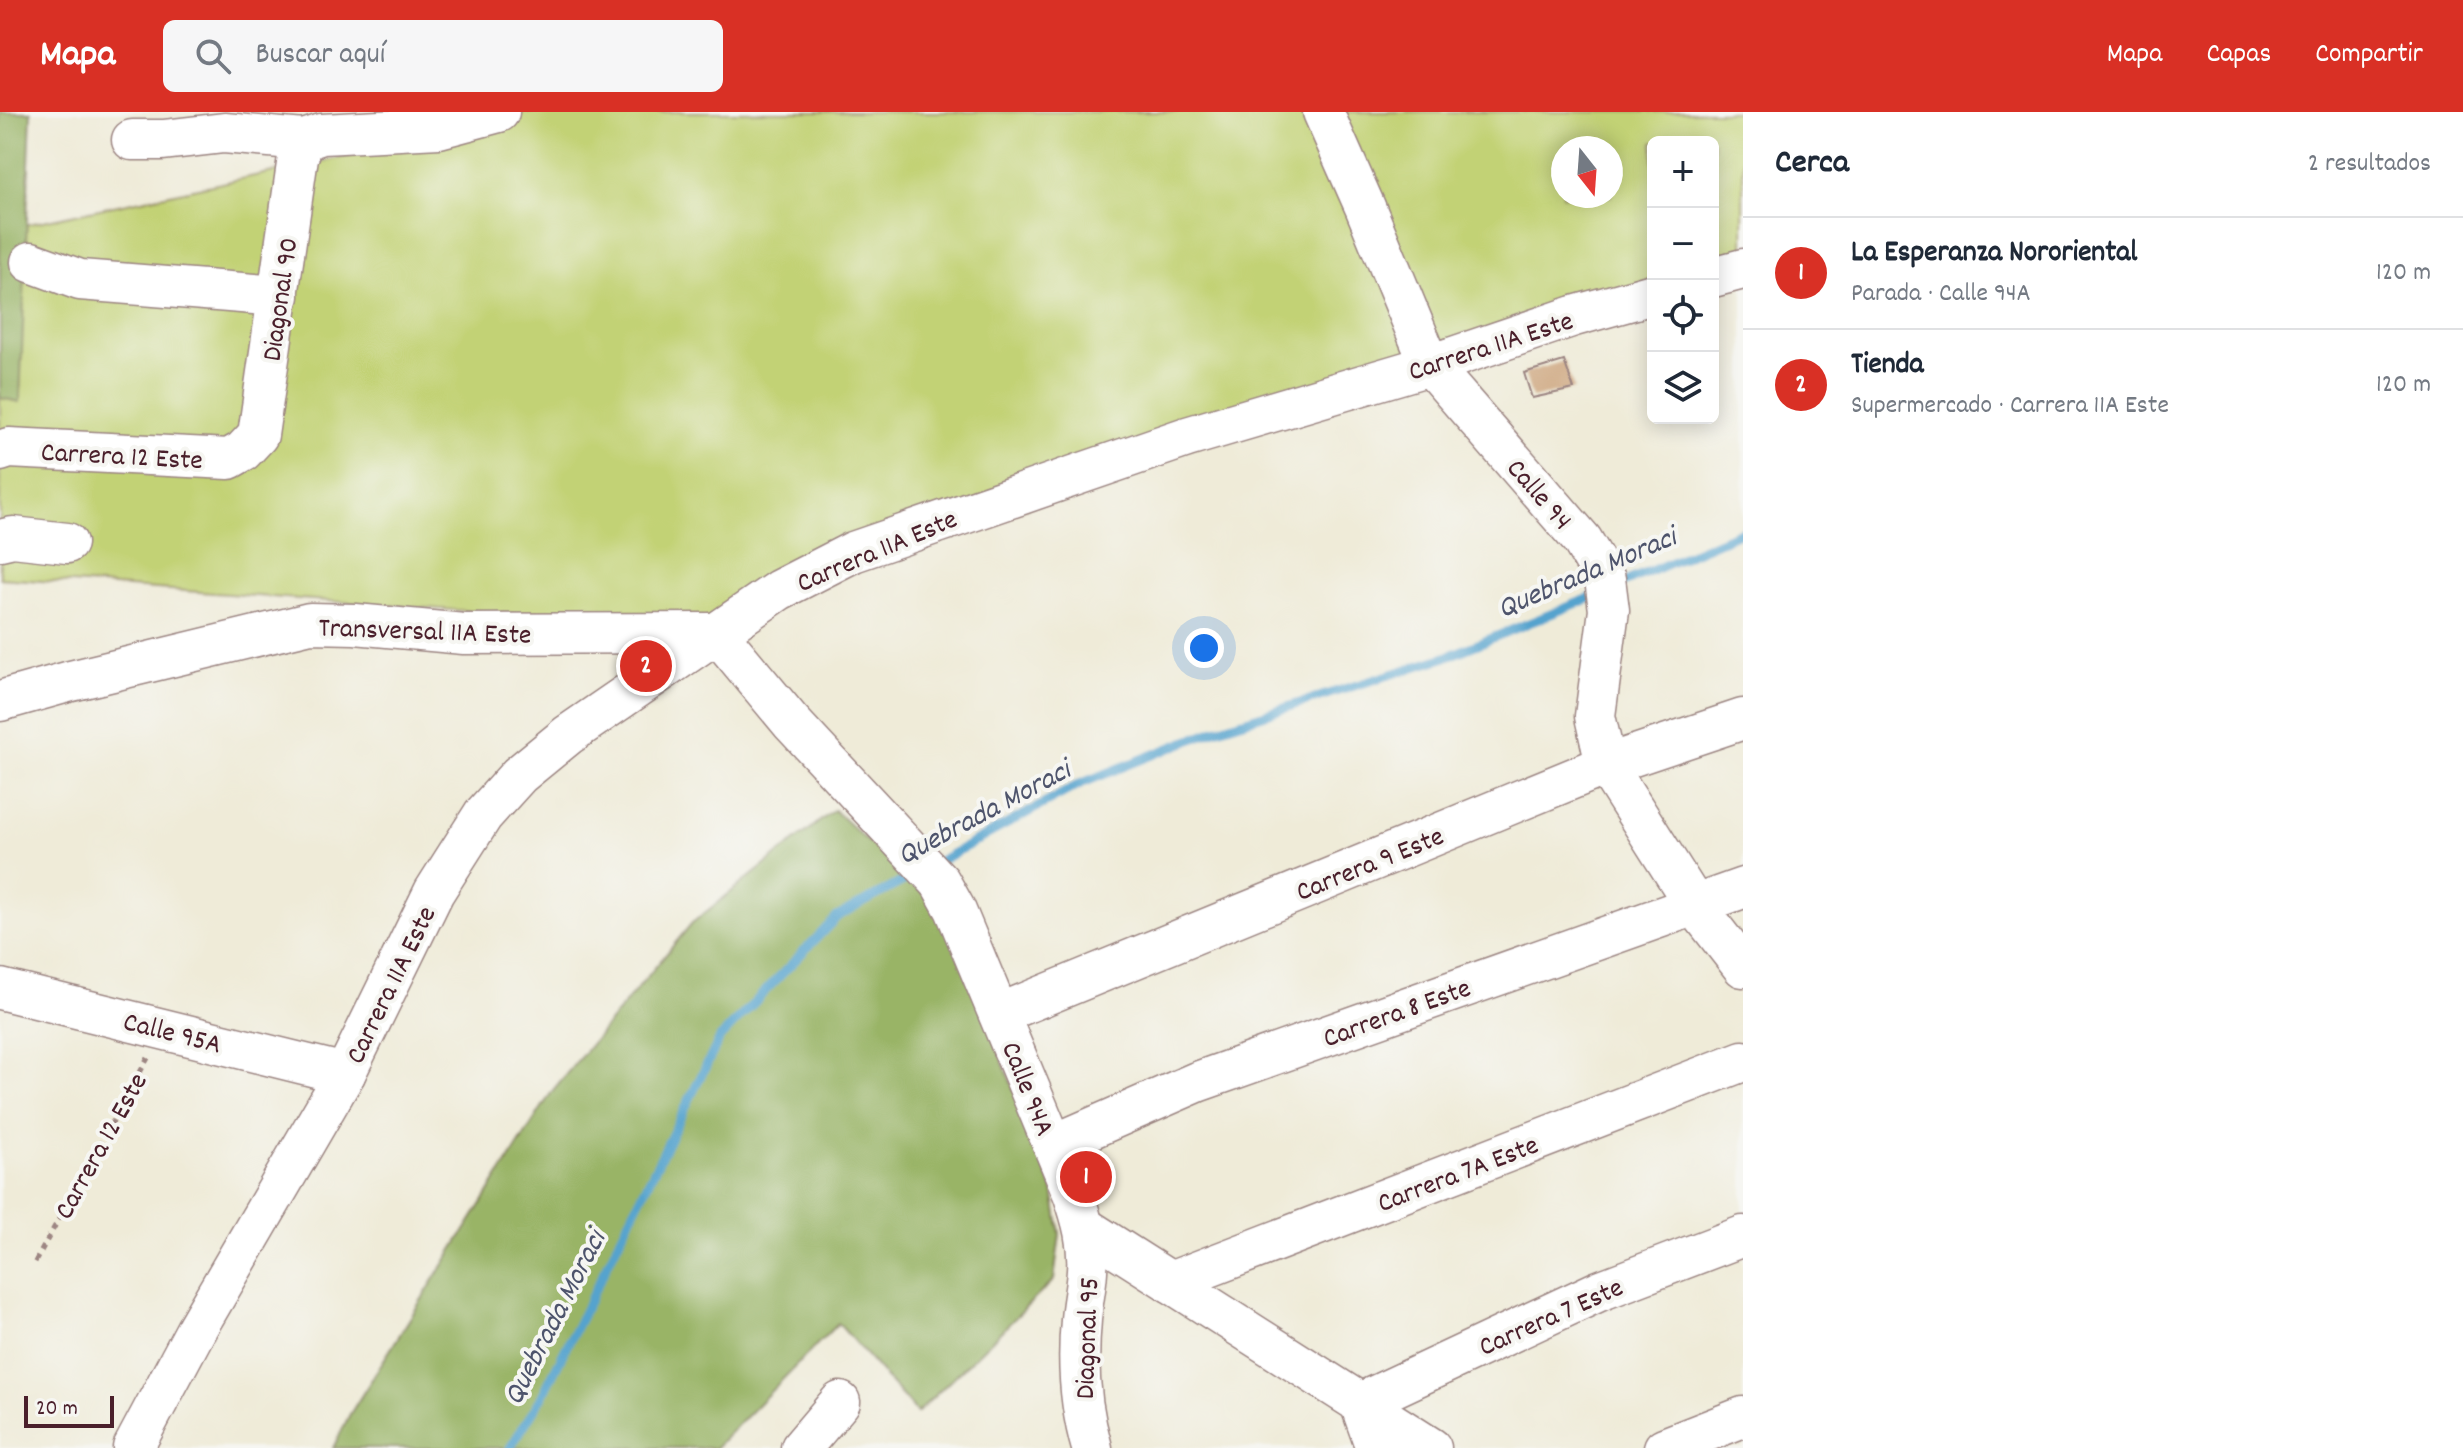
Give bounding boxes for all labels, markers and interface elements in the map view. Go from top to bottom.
search box [163,20,723,92]
text: Mapa [40,29,115,84]
icon: search [191,34,235,78]
text: Buscar aquí [255,35,385,78]
text: Mapa [2107,36,2162,76]
text: Capas [2206,36,2271,76]
text: Compartir [2315,36,2423,76]
north arrow [1551,136,1623,208]
map controls [1647,136,1719,424]
button: + [1647,136,1719,208]
text: Cerca [1775,140,1849,189]
text: 2 resultados [2308,146,2431,183]
button: − [1647,208,1719,280]
text: La Esperanza Nororiental [1851,233,2138,276]
street label: Diagonal 90 [254,235,311,364]
text: 1 [1798,255,1804,292]
text: 120 m [2376,255,2431,292]
text: Parada · Calle 94A [1851,276,2031,313]
button: locate [1647,280,1719,352]
street label: Carrera 11A Este [1404,303,1579,394]
text: Tienda [1851,345,1924,388]
button: layers [1647,352,1719,424]
text: 2 [1795,367,1807,404]
text: 120 m [2376,367,2431,404]
text: Supermercado · Carrera 11A Este [1851,388,2169,425]
street label: Carrera 12 Este [40,435,204,483]
street label: Calle 94 [1495,452,1580,541]
street label: Carrera 11A Este [791,502,965,605]
water label: Quebrada Moraci [1492,516,1688,632]
street label: Transversal 11A Este [318,610,532,658]
your location [1184,628,1224,668]
pin: 2 [620,636,672,696]
water label: Quebrada Moraci [891,749,1083,879]
street label: Carrera 9 Este [1291,819,1451,914]
street label: Carrera 11A Este [338,901,449,1072]
street label: Carrera 8 Este [1318,970,1477,1061]
street label: Calle 95A [118,1004,225,1067]
street label: Calle 94A [988,1037,1062,1143]
street label: Carrera 12 Este [47,1067,160,1228]
street label: Carrera 7A Este [1372,1128,1545,1226]
pin: 1 [1060,1147,1112,1207]
water label: Quebrada Moraci [495,1220,621,1414]
street label: Carrera 7 Este [1473,1270,1631,1369]
street label: Diagonal 95 [1068,1276,1112,1400]
scale bar [24,1392,114,1428]
text: 20 m [36,1394,78,1425]

